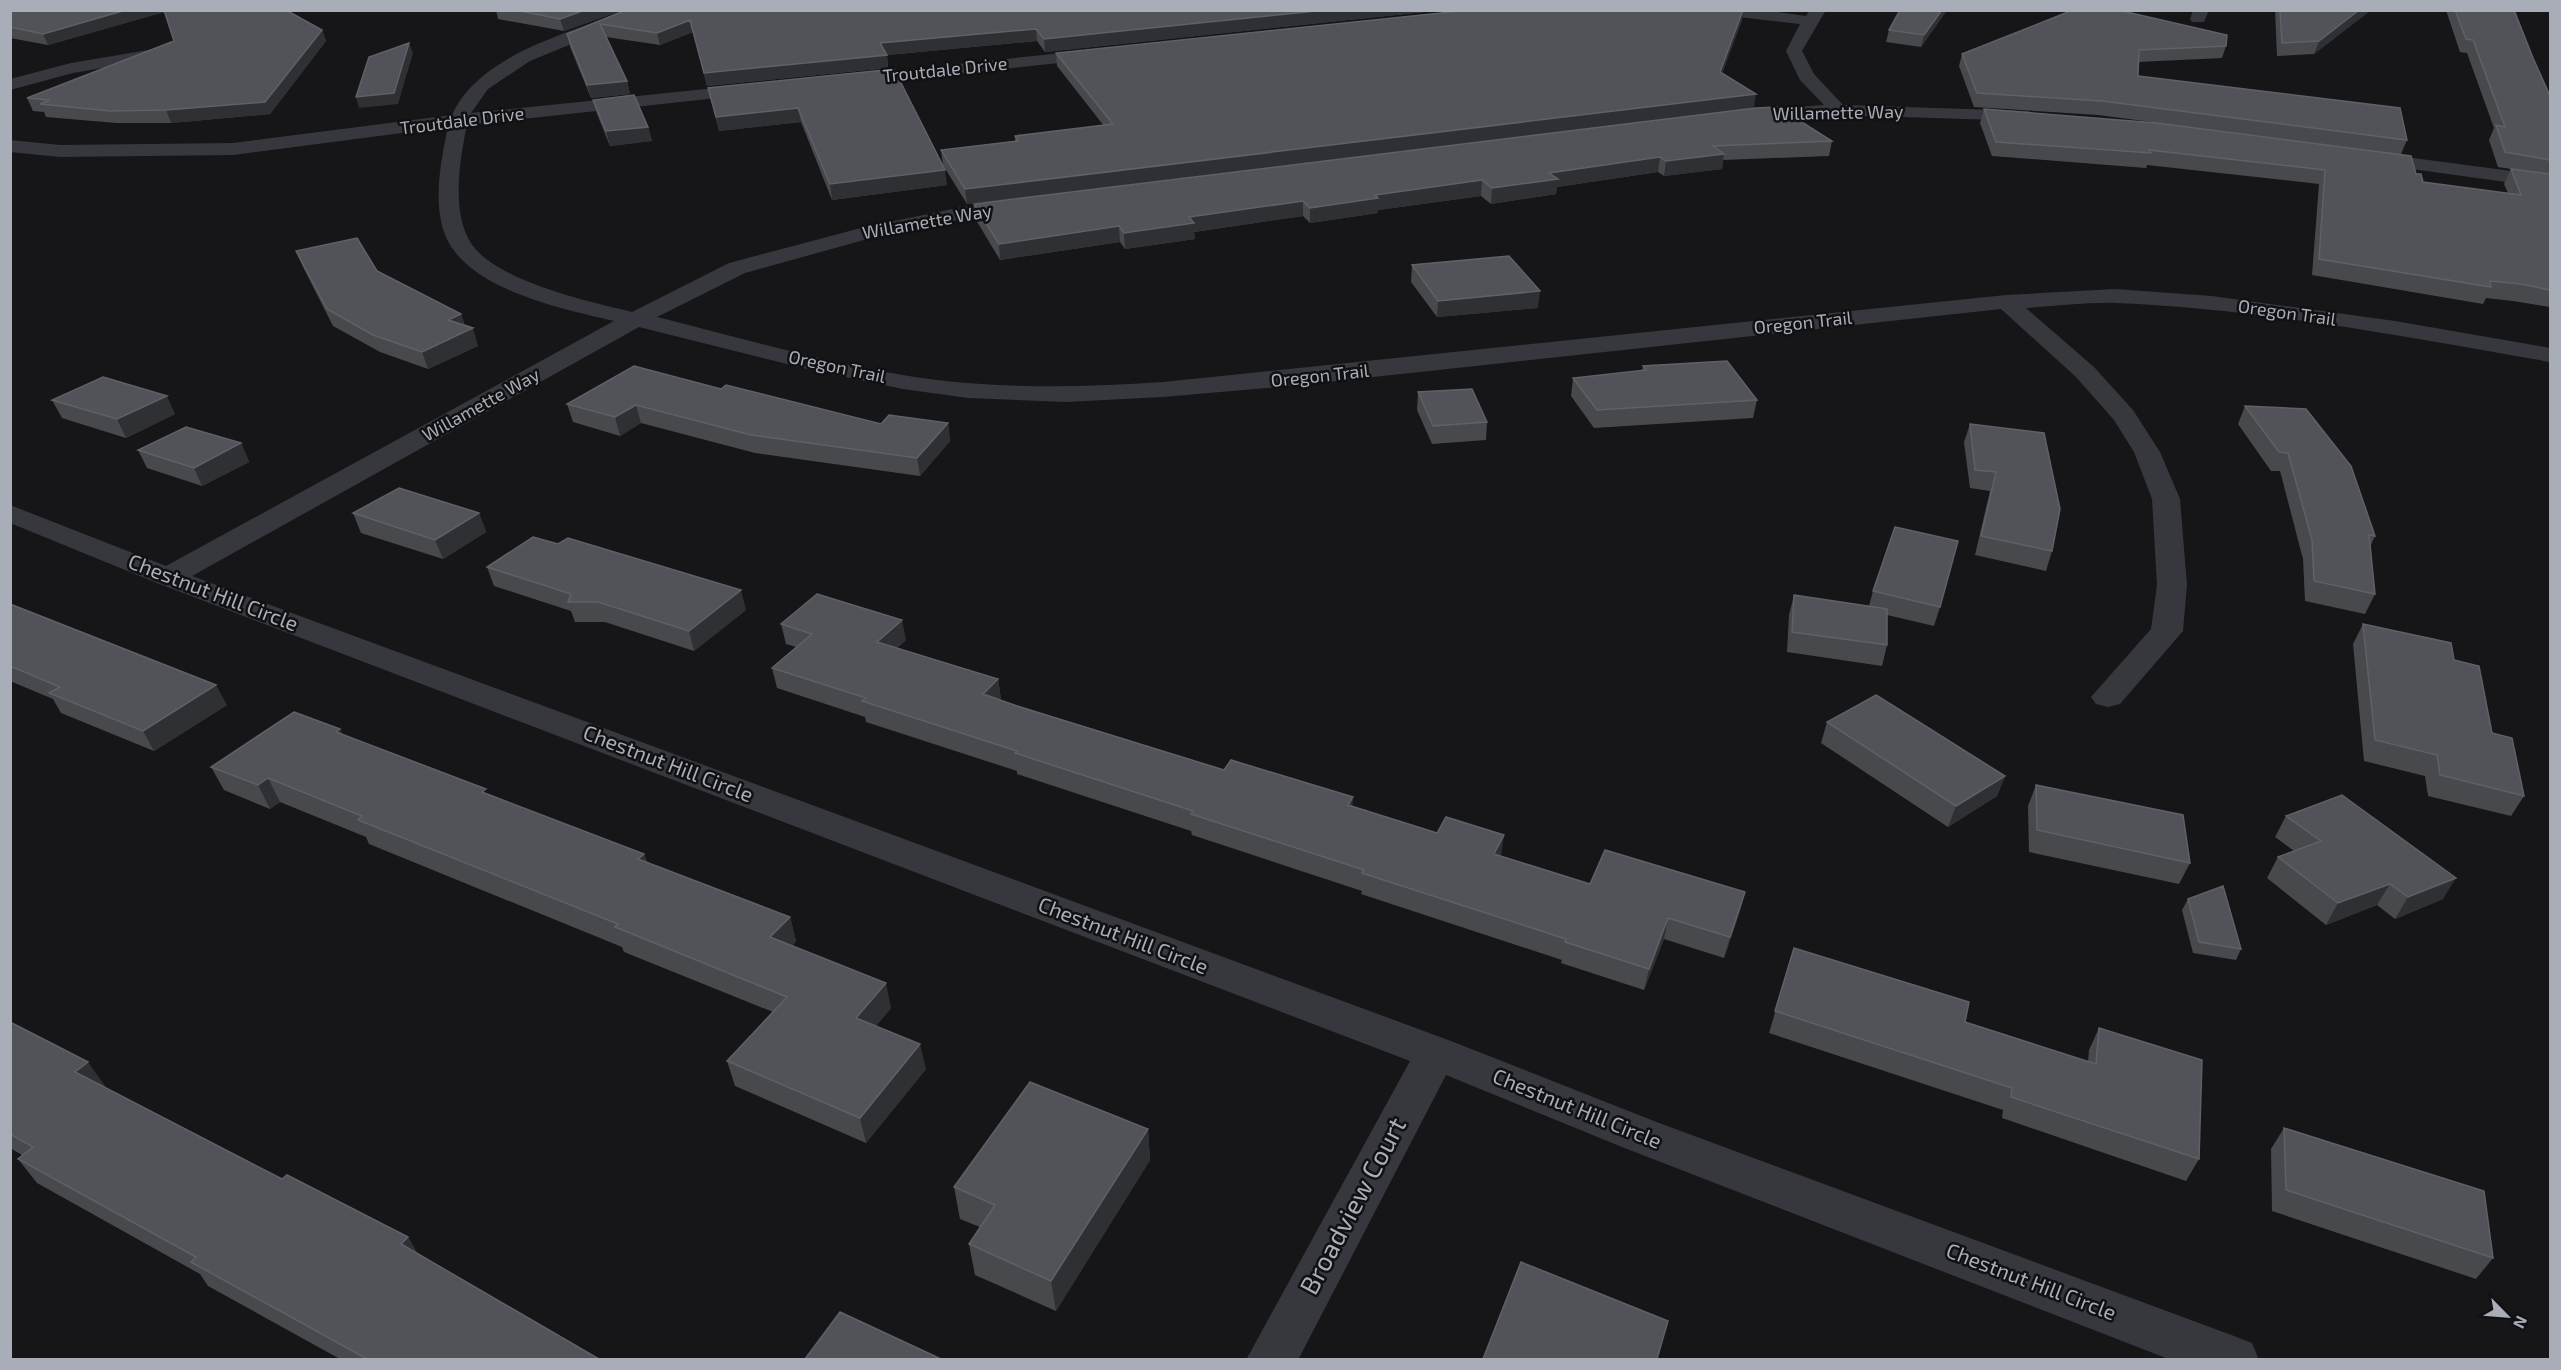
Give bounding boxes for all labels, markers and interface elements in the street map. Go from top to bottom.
street label: Troutdale Drive [882,52,1008,86]
street label: Willamette Way [1772,100,1904,124]
street label: Troutdale Drive [398,101,525,139]
street label: Willamette Way [860,199,994,243]
street label: Oregon Trail [2237,294,2338,330]
street label: Oregon Trail [1753,306,1854,338]
street label: Oregon Trail [787,345,888,387]
street label: Oregon Trail [1270,359,1371,391]
street label: Willamette Way [418,363,544,445]
street label: Chestnut Hill Circle [125,548,302,636]
street label: Chestnut Hill Circle [580,719,757,807]
street label: Chestnut Hill Circle [1035,891,1212,979]
street label: Chestnut Hill Circle [1489,1062,1666,1153]
street label: Broadview Court [1292,1112,1411,1299]
street label: Chestnut Hill Circle [1943,1237,2120,1325]
north arrow [2477,1286,2537,1346]
text: N [2510,1313,2532,1332]

